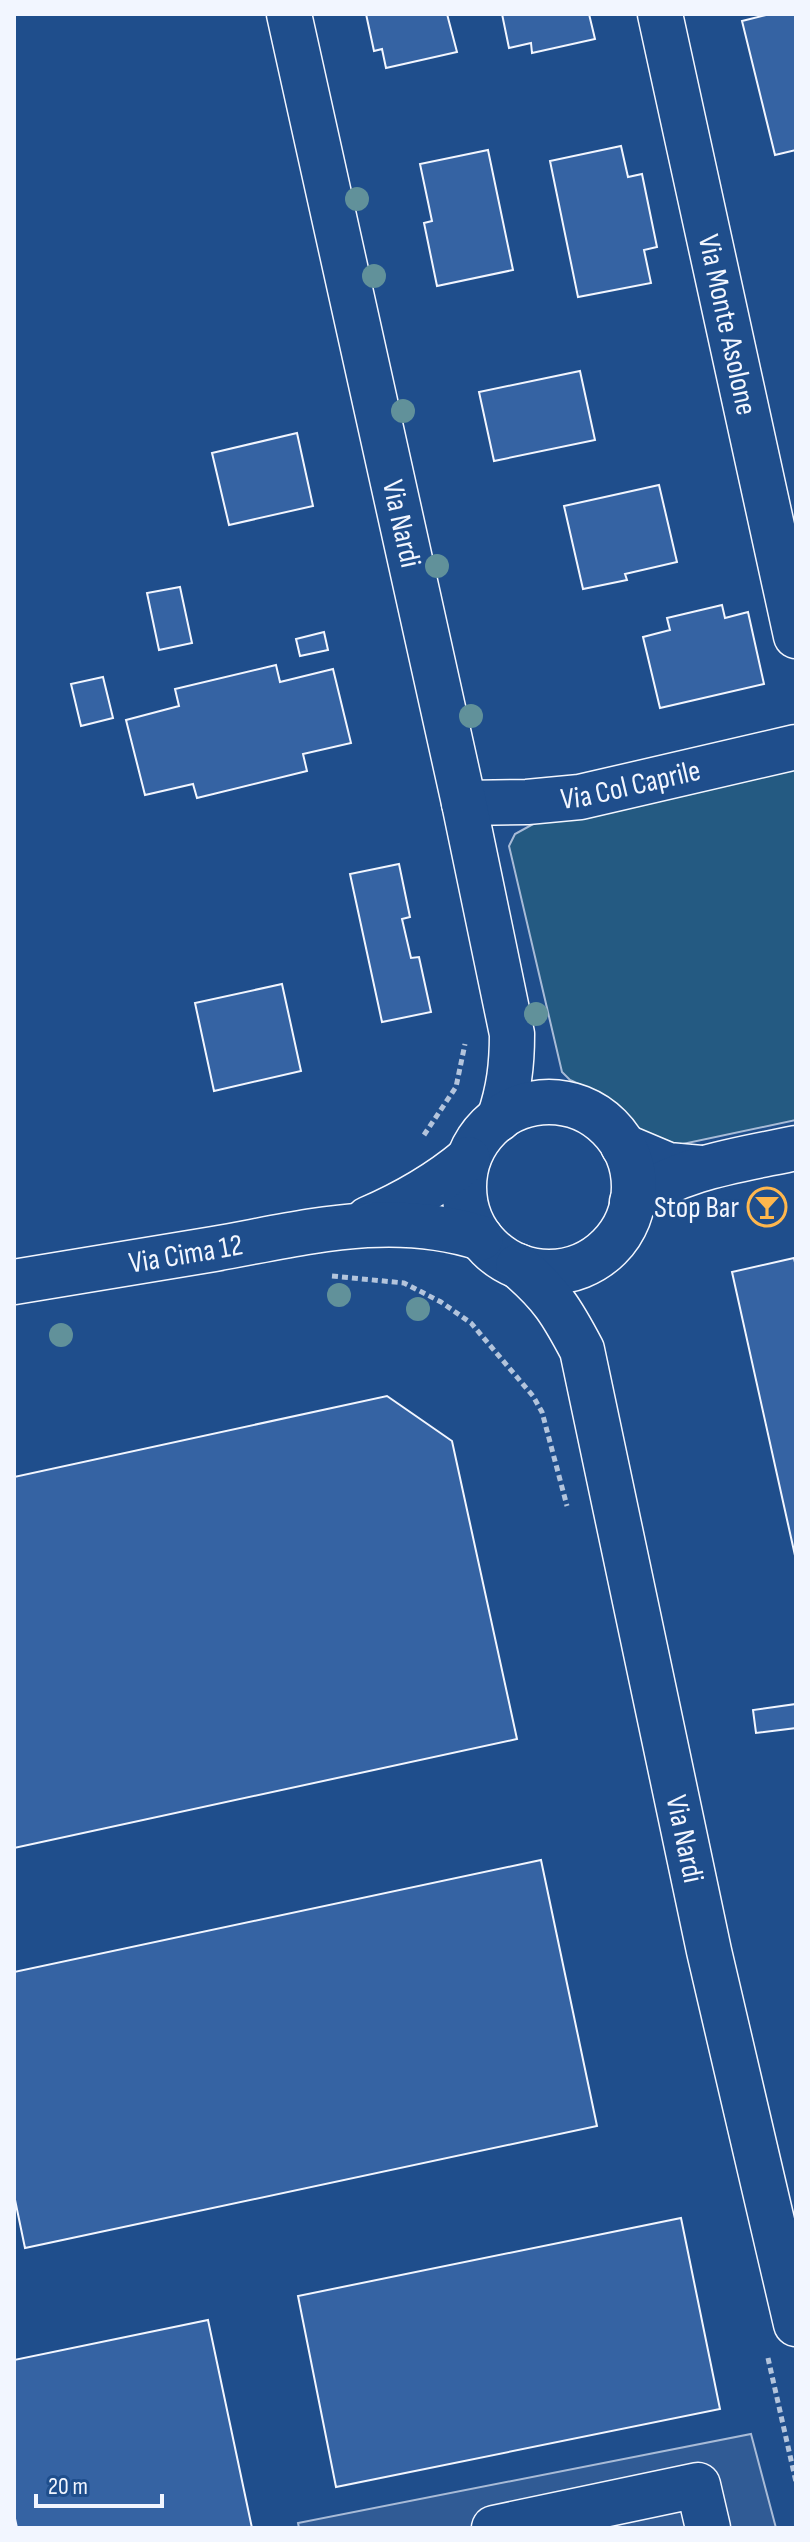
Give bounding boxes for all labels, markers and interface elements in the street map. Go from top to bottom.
street label: Via Monte Asolone [690,231,764,418]
street label: Via Nardi [374,477,428,571]
street label: Via Col Caprile [559,753,704,818]
bar icon: Stop Bar [746,1186,788,1228]
place label: Stop Bar [654,1190,739,1226]
street label: Via Cima 12 [126,1227,246,1282]
street label: Via Nardi [658,1792,711,1886]
scale bar [36,2458,162,2508]
text: 20 m [48,2472,88,2501]

